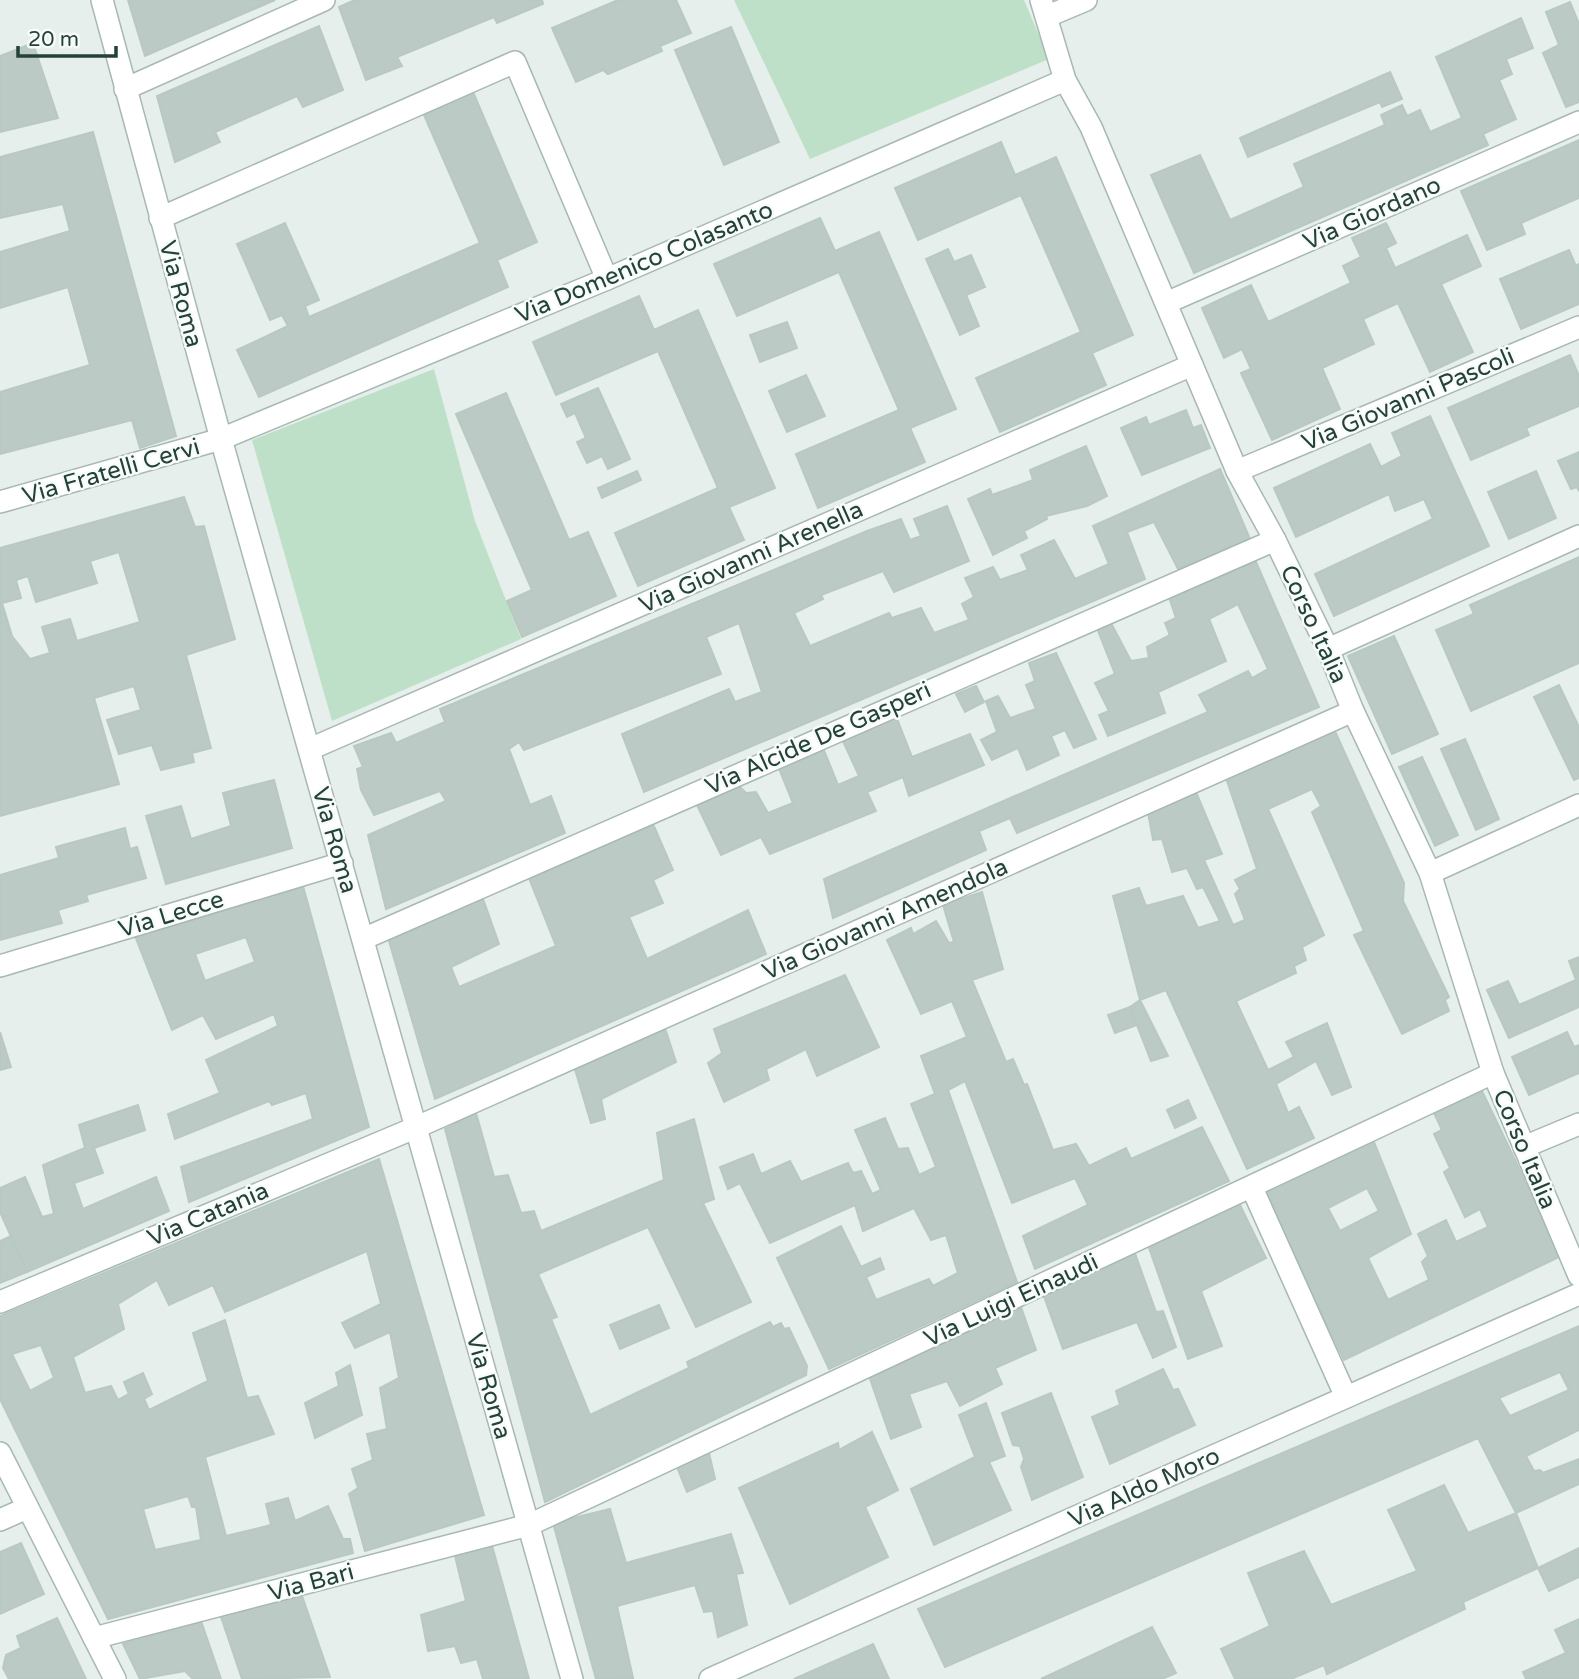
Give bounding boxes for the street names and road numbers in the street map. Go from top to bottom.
street label: Via Giordano [1299,170,1445,257]
street label: Via Domenico Colasanto [511,195,777,330]
street label: Via Roma [152,238,209,351]
street label: Via Giovanni Pascoli [1298,342,1519,457]
street label: Via Fratelli Cervi [19,432,203,511]
street label: Via Giovanni Arenella [635,495,868,620]
street label: Corso Italia [1274,560,1354,688]
street label: Via Alcide De Gasperi [701,676,936,801]
street label: Via Roma [306,784,364,897]
street label: Via Giovanni Amendola [758,852,1012,987]
street label: Via Lecce [115,885,227,944]
street label: Corso Italia [1486,1085,1563,1213]
street label: Via Catania [143,1176,273,1253]
street label: Via Luigi Einaudi [919,1247,1103,1354]
street label: Via Roma [460,1330,518,1443]
street label: Via Aldo Moro [1064,1441,1224,1534]
street label: Via Bari [265,1557,357,1608]

